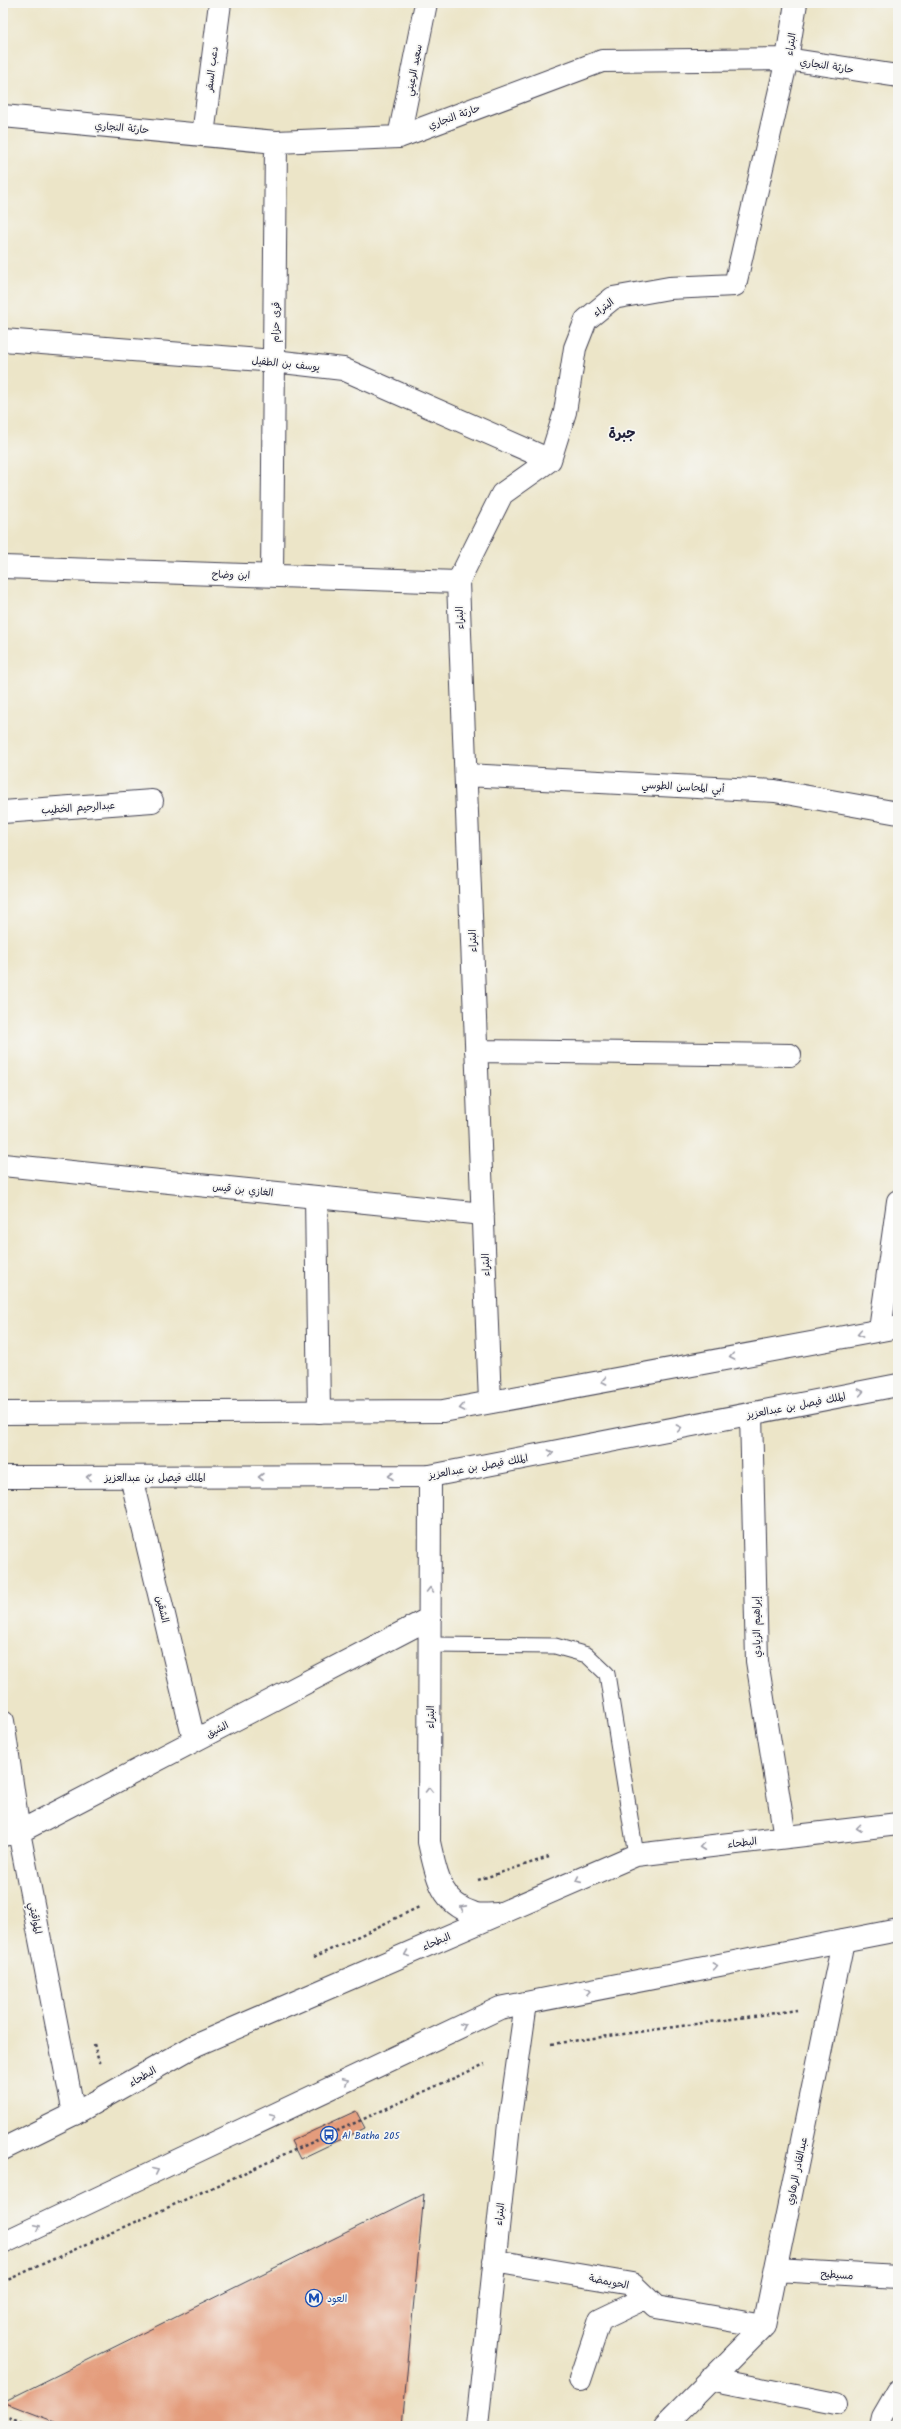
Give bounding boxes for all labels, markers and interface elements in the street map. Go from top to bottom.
street label: البتراء [781,32,801,57]
street label: سعيد الرعيني [401,43,428,98]
street label: دعب السفر [201,45,223,94]
street label: حارثة النجاري [799,54,855,78]
street label: حارثة النجاري [426,100,483,134]
street label: حارثة النجاري [94,118,150,138]
street label: البتراء [590,295,618,321]
street label: قرى حزام [268,302,284,342]
street label: يوسف بن الطفيل [251,352,321,376]
district label: جبرة [609,423,635,445]
street label: ابن وضاح [212,566,250,584]
street label: البتراء [452,606,468,630]
street label: أبي المحاسن الطوسي [641,777,725,798]
street label: عبدالرحيم الخطيب [41,797,115,819]
street label: البتراء [465,929,481,953]
street label: الغازي بن قيس [212,1179,274,1201]
street label: البتراء [478,1253,494,1277]
one-way arrow [857,1329,863,1337]
one-way arrow [729,1353,735,1361]
one-way arrow [601,1376,607,1385]
street label: الملك فيصل بن عبدالعزيز [744,1389,847,1424]
one-way arrow [858,1389,864,1397]
one-way arrow [459,1403,466,1411]
one-way arrow [675,1424,682,1432]
one-way arrow [548,1449,554,1457]
street label: الملك فيصل بن عبدالعزيز [426,1450,529,1484]
street label: الملك فيصل بن عبدالعزيز [104,1470,205,1486]
one-way arrow [388,1472,394,1480]
one-way arrow [86,1473,92,1481]
one-way arrow [258,1473,264,1481]
one-way arrow [426,1587,434,1593]
street label: الشقين [151,1594,173,1625]
street label: إبراهيم الزيادي [748,1596,766,1658]
street label: البتراء [423,1706,439,1728]
street label: الشيق [203,1717,232,1742]
one-way arrow [425,1787,433,1793]
one-way arrow [856,1823,862,1832]
street label: البطحاء [726,1833,758,1853]
one-way arrow [699,1842,705,1851]
one-way arrow [575,1875,583,1883]
street label: المواقيتي [23,1901,46,1936]
one-way arrow [459,1905,467,1913]
street label: البطحاء [420,1929,453,1955]
one-way arrow [404,1949,411,1957]
one-way arrow [712,1963,718,1971]
one-way arrow [584,1988,591,1996]
one-way arrow [459,2023,466,2031]
street label: البطحاء [126,2063,159,2091]
one-way arrow [341,2078,349,2086]
one-way arrow [269,2113,277,2121]
bus stop icon: Al Batha 205 [319,2125,339,2145]
place label: Al Batha 205 [342,2128,400,2144]
street label: عبدالقادر الرهاوي [782,2136,812,2207]
one-way arrow [151,2168,159,2176]
street label: البتراء [491,2202,509,2226]
one-way arrow [34,2224,42,2232]
street label: مسيطيح [820,2266,854,2284]
street label: الحويمضة [587,2270,630,2294]
metro station icon: العود [304,2288,324,2308]
place label: العود [327,2291,347,2307]

